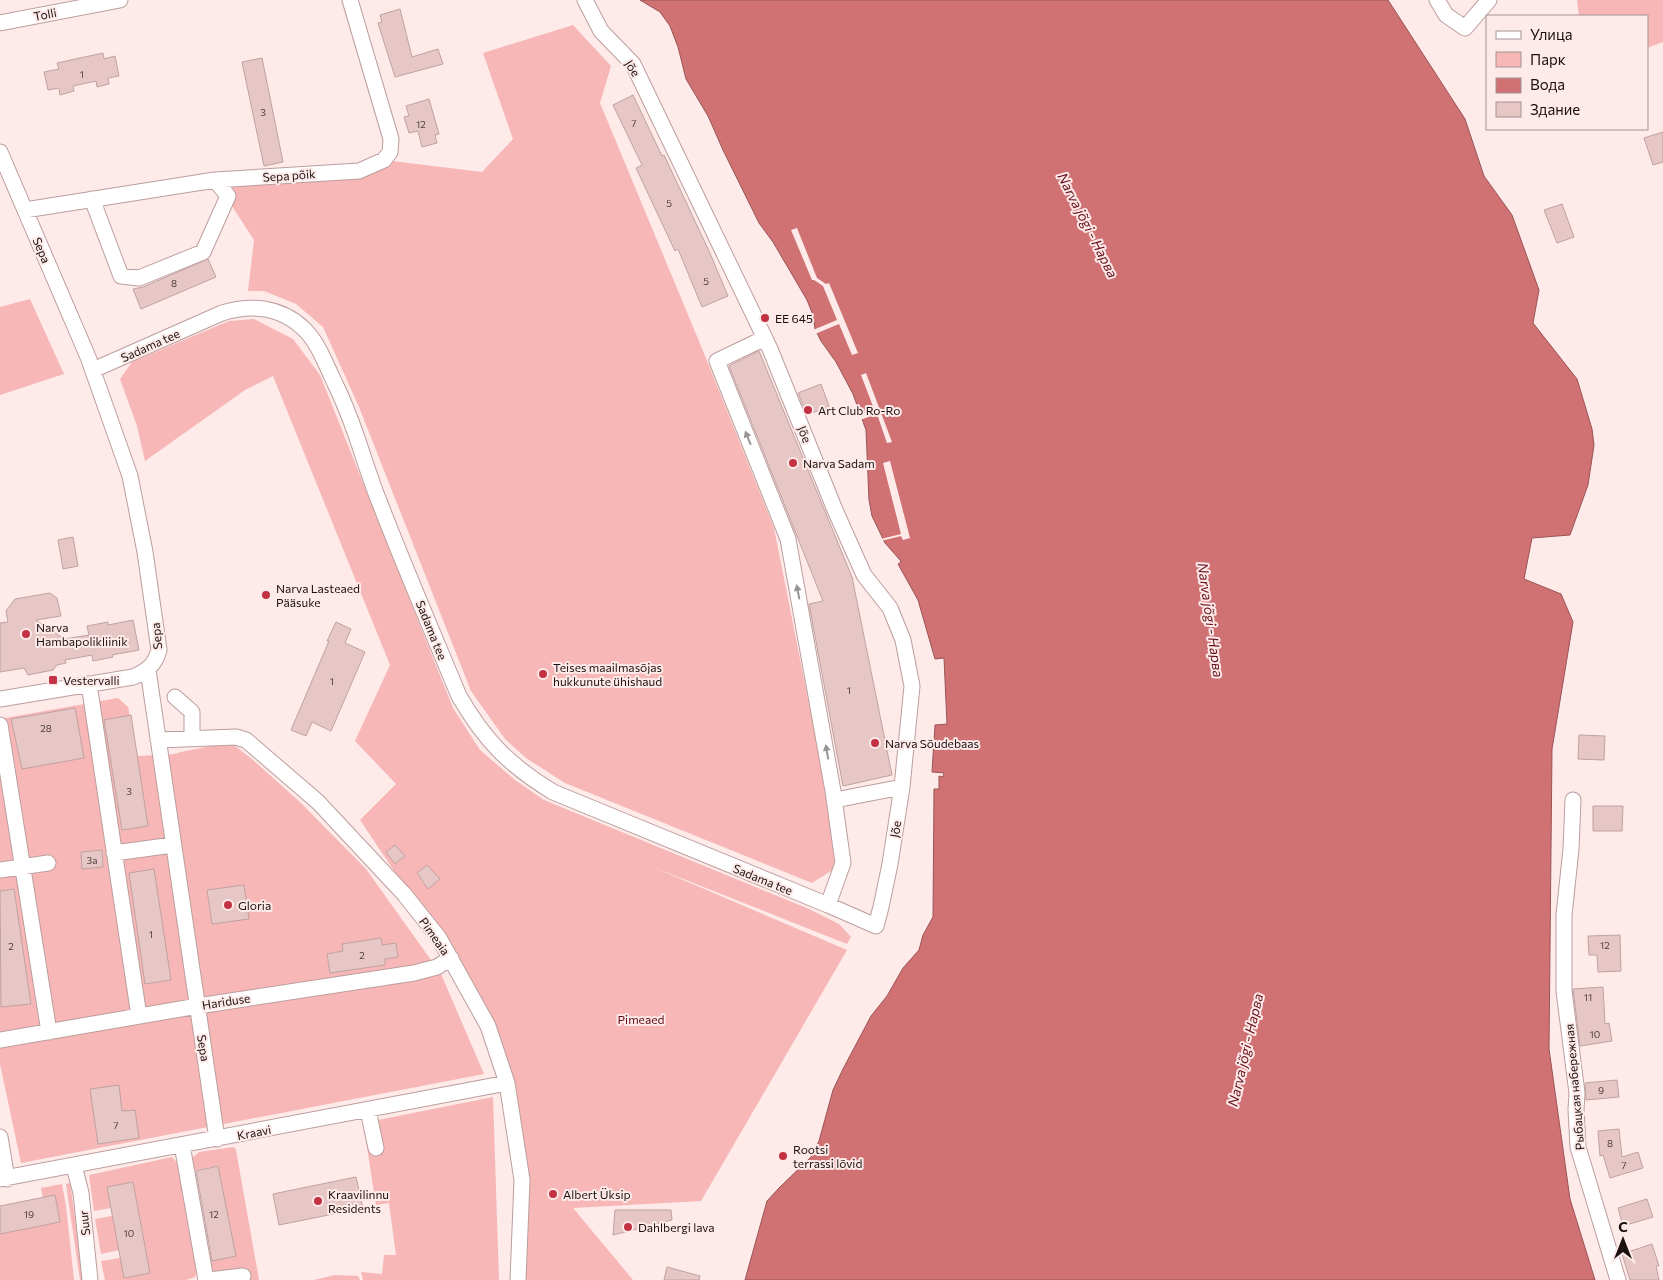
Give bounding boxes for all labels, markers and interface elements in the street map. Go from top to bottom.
street label: Tolli [32,5,58,23]
legend [1486,15,1648,130]
text: Улица [1530,25,1572,43]
text: Парк [1530,50,1566,68]
street label: Jõe [622,57,644,79]
house number: 1 [80,68,84,80]
text: Вода [1530,75,1565,93]
text: Здание [1530,100,1580,118]
house number: 3 [260,106,266,118]
house number: 7 [631,117,637,129]
house number: 12 [416,118,426,130]
street label: Sepa põik [262,166,316,184]
water label: Narva jõgi - Нарва [1054,170,1122,280]
house number: 5 [666,197,672,209]
street label: Sepa [30,235,54,265]
house number: 5 [703,275,709,287]
house number: 8 [171,277,177,289]
place label: EE 645 [775,311,813,325]
marker: EE 645 [759,312,771,324]
street label: Sadama tee [118,326,182,364]
place label: Art Club Ro-Ro [818,403,900,417]
marker: Art Club Ro-Ro [802,404,814,416]
street label: Jõe [794,423,815,445]
one-way arrow [744,430,752,445]
place label: Narva Sadam [803,456,875,470]
marker: Narva Sadam [787,457,799,469]
water label: Narva jõgi - Нарва [1195,562,1227,678]
place label: Narva Lasteaed Pääsuke [276,581,360,609]
one-way arrow [794,585,802,600]
marker: Narva Lasteaed Pääsuke [260,589,272,601]
street label: Sadama tee [414,598,450,662]
place label: Narva Hambapolikliinik [36,620,128,648]
street label: Sepa [148,622,164,650]
marker: Narva Hambapolikliinik [20,628,32,640]
place label: Teises maailmasõjas hukkunute ühishaud [553,660,662,688]
marker: Teises maailmasõjas hukkunute ühishaud [537,668,549,680]
place label: Vestervalli [63,673,120,687]
marker: Vestervalli [47,674,59,686]
house number: 1 [330,675,334,687]
house number: 1 [847,684,851,696]
house number: 28 [40,722,52,734]
place label: Narva Sõudebaas [885,736,979,750]
marker: Narva Sõudebaas [869,737,881,749]
one-way arrow [822,744,830,760]
house number: 3 [126,785,132,797]
street label: Jõe [887,820,904,839]
house number: 3a [87,854,97,866]
street label: Sadama tee [731,861,795,897]
place label: Gloria [238,898,271,912]
marker: Gloria [222,899,234,911]
street label: Pimeaia [417,914,453,958]
house number: 1 [149,928,153,940]
house number: 12 [1600,939,1610,951]
house number: 2 [8,940,14,952]
house number: 2 [359,949,365,961]
street label: Hariduse [201,990,251,1012]
house number: 11 [1584,991,1592,1003]
water label: Narva jõgi - Нарва [1224,992,1266,1108]
park label: Pimeaed [618,1012,665,1026]
street label: Рыбацкая набережная [1561,1023,1587,1151]
house number: 10 [1590,1028,1600,1040]
street label: Sepa [195,1034,213,1062]
house number: 9 [1598,1084,1604,1096]
house number: 7 [113,1119,119,1131]
street label: Kraavi [236,1122,272,1142]
house number: 8 [1607,1137,1613,1149]
place label: Rootsi terrassi lõvid [793,1142,862,1170]
marker: Rootsi terrassi lõvid [777,1150,789,1162]
house number: 7 [1621,1159,1627,1171]
place label: Kraavilinnu Residents [328,1187,389,1215]
place label: Albert Üksip [563,1187,631,1201]
marker: Albert Üksip [547,1188,559,1200]
marker: Kraavilinnu Residents [312,1195,324,1207]
house number: 19 [24,1208,34,1220]
house number: 12 [209,1208,219,1220]
street label: Suur [76,1210,92,1236]
north arrow [1598,1215,1648,1265]
text: С [1618,1218,1628,1235]
place label: Dahlbergi lava [638,1220,715,1234]
marker: Dahlbergi lava [622,1221,634,1233]
house number: 10 [124,1227,134,1239]

